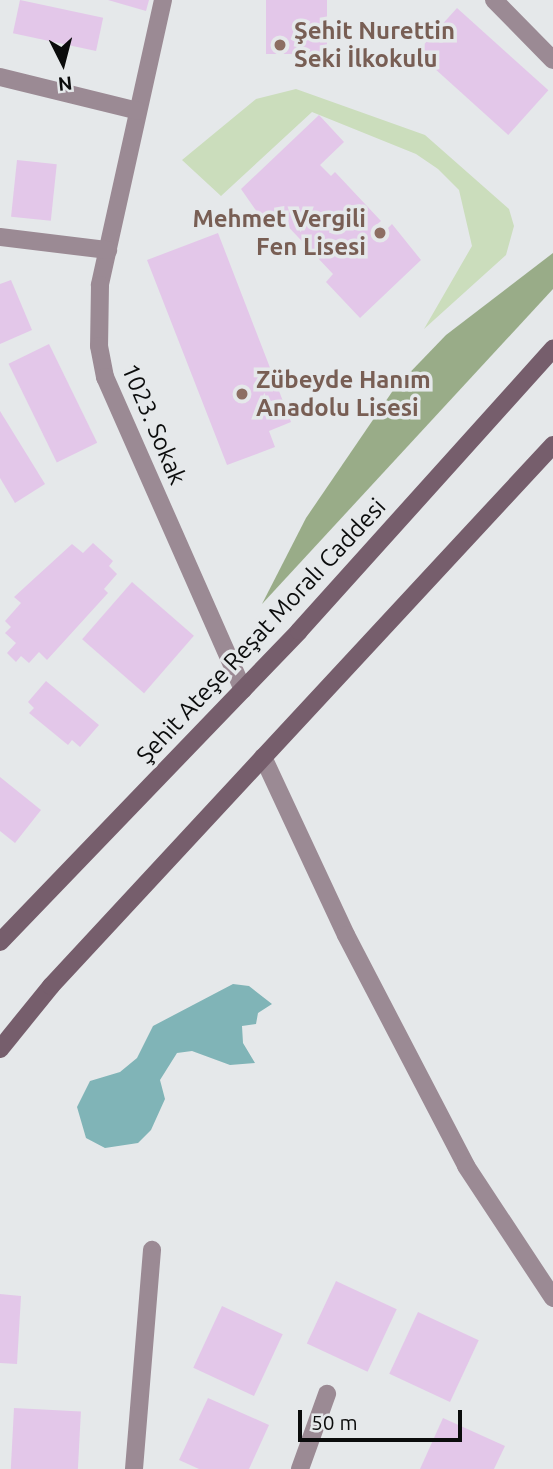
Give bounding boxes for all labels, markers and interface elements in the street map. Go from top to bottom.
place label: Şehit Nurettin Seki İlkokulu [294,17,455,73]
north arrow [28,28,98,98]
marker: Şehit Nurettin Seki İlkokulu [272,37,288,53]
text: N [57,72,73,96]
place label: Mehmet Vergili Fen Lisesi [192,205,366,261]
marker: Mehmet Vergili Fen Lisesi [372,225,388,241]
street label: 1023. Sokak [116,359,192,489]
place label: Zübeyde Hanım Anadolu Lisesi [256,366,431,422]
marker: Zübeyde Hanım Anadolu Lisesi [234,386,250,402]
street label: Şehit Ateşe Reşat Moralı Caddesi [130,492,392,770]
scale bar [301,1396,466,1440]
text: 50 m [311,1410,358,1434]

